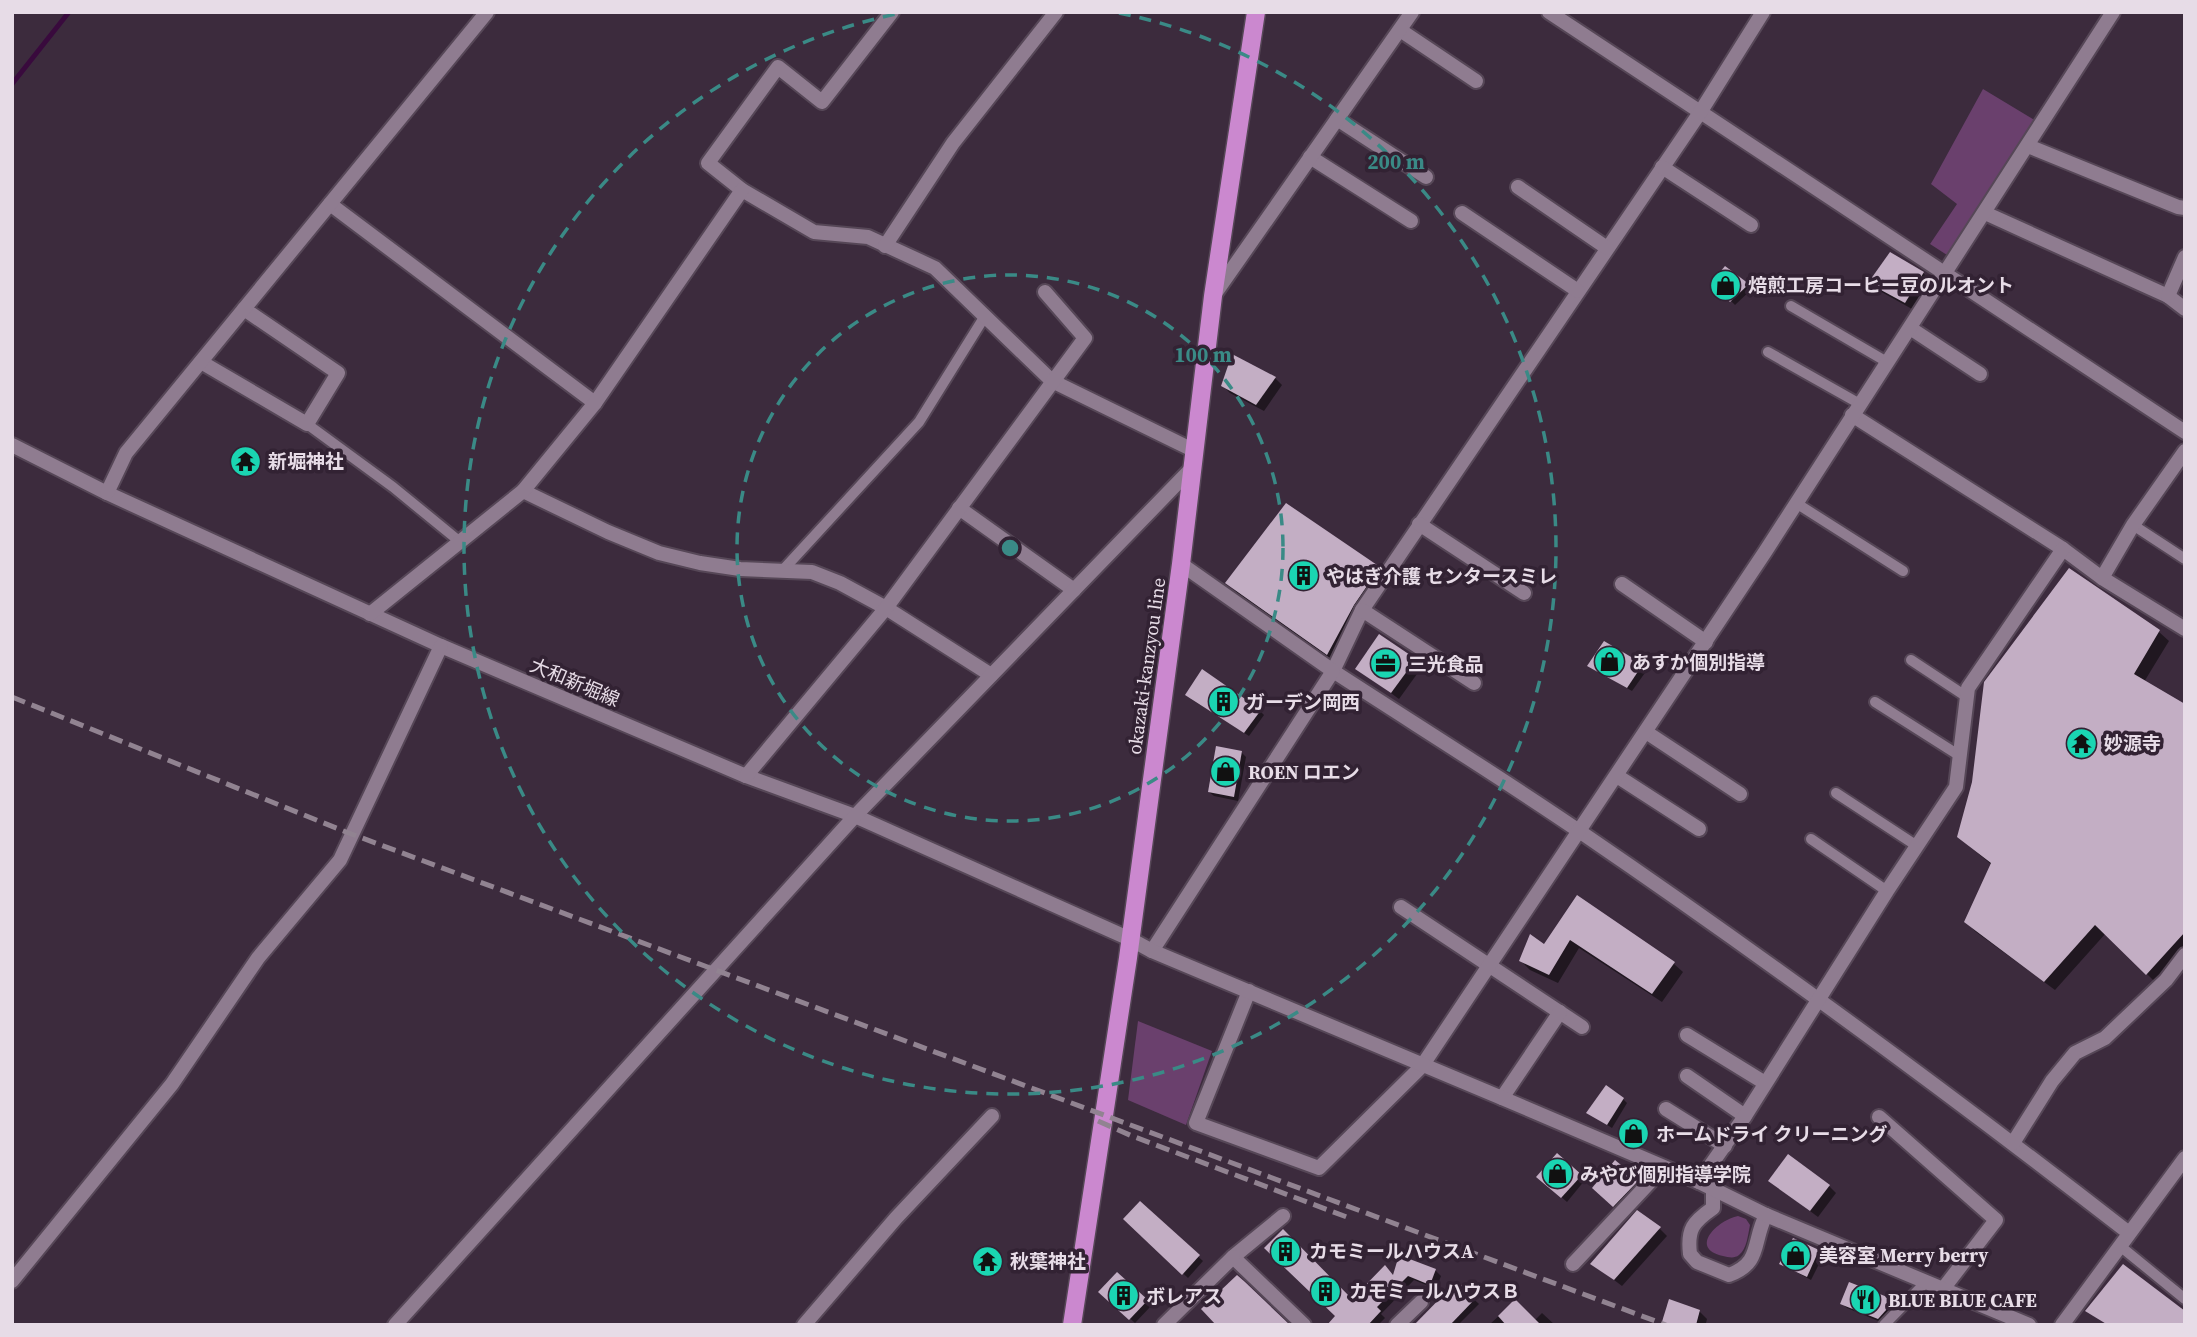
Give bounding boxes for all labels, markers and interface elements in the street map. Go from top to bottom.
text: 200 m [1367,147,1425,176]
shop icon: 焙煎工房コーヒー豆のルオント [1708,268,1742,302]
place label: 焙煎工房コーヒー豆のルオント [1748,272,2014,298]
text: 100 m [1174,340,1232,369]
temple icon: 新堀神社 [228,444,262,478]
place label: 新堀神社 [268,448,344,474]
centre of rings [998,536,1022,560]
building icon: やはぎ介護 センタースミレ [1286,559,1320,593]
place label: やはぎ介護 センタースミレ [1326,563,1557,589]
street label: okazaki-kanzyou line [1121,576,1171,756]
shop icon: あすか個別指導 [1592,645,1626,679]
office icon: 三光食品 [1368,647,1402,681]
place label: あすか個別指導 [1632,649,1765,675]
street label: 大和新堀線 [526,651,624,713]
place label: 三光食品 [1408,651,1484,677]
building icon: ガーデン岡西 [1206,685,1240,719]
place label: ガーデン岡西 [1246,689,1360,715]
temple icon: 妙源寺 [2064,726,2098,760]
place label: 妙源寺 [2104,730,2161,756]
shop icon: ROEN ロエン [1208,755,1242,789]
place label: ROEN ロエン [1248,759,1360,785]
shop icon: ホームドライ クリーニング [1616,1117,1650,1151]
place label: ホームドライ クリーニング [1656,1121,1888,1147]
shop icon: みやび個別指導学院 [1540,1157,1574,1191]
place label: みやび個別指導学院 [1580,1161,1751,1187]
building icon: カモミールハウスA [1269,1234,1303,1268]
place label: カモミールハウスA [1309,1238,1474,1264]
shop icon: 美容室 Merry berry [1779,1238,1813,1272]
place label: 美容室 Merry berry [1819,1242,1989,1268]
temple icon: 秋葉神社 [970,1244,1004,1278]
place label: 秋葉神社 [1010,1248,1086,1274]
building icon: カモミールハウスＢ [1309,1274,1343,1308]
place label: カモミールハウスＢ [1349,1278,1520,1304]
building icon: ボレアス [1106,1279,1140,1313]
place label: ボレアス [1146,1283,1222,1309]
restaurant icon: BLUE BLUE CAFE [1848,1283,1882,1317]
place label: BLUE BLUE CAFE [1888,1287,2037,1313]

